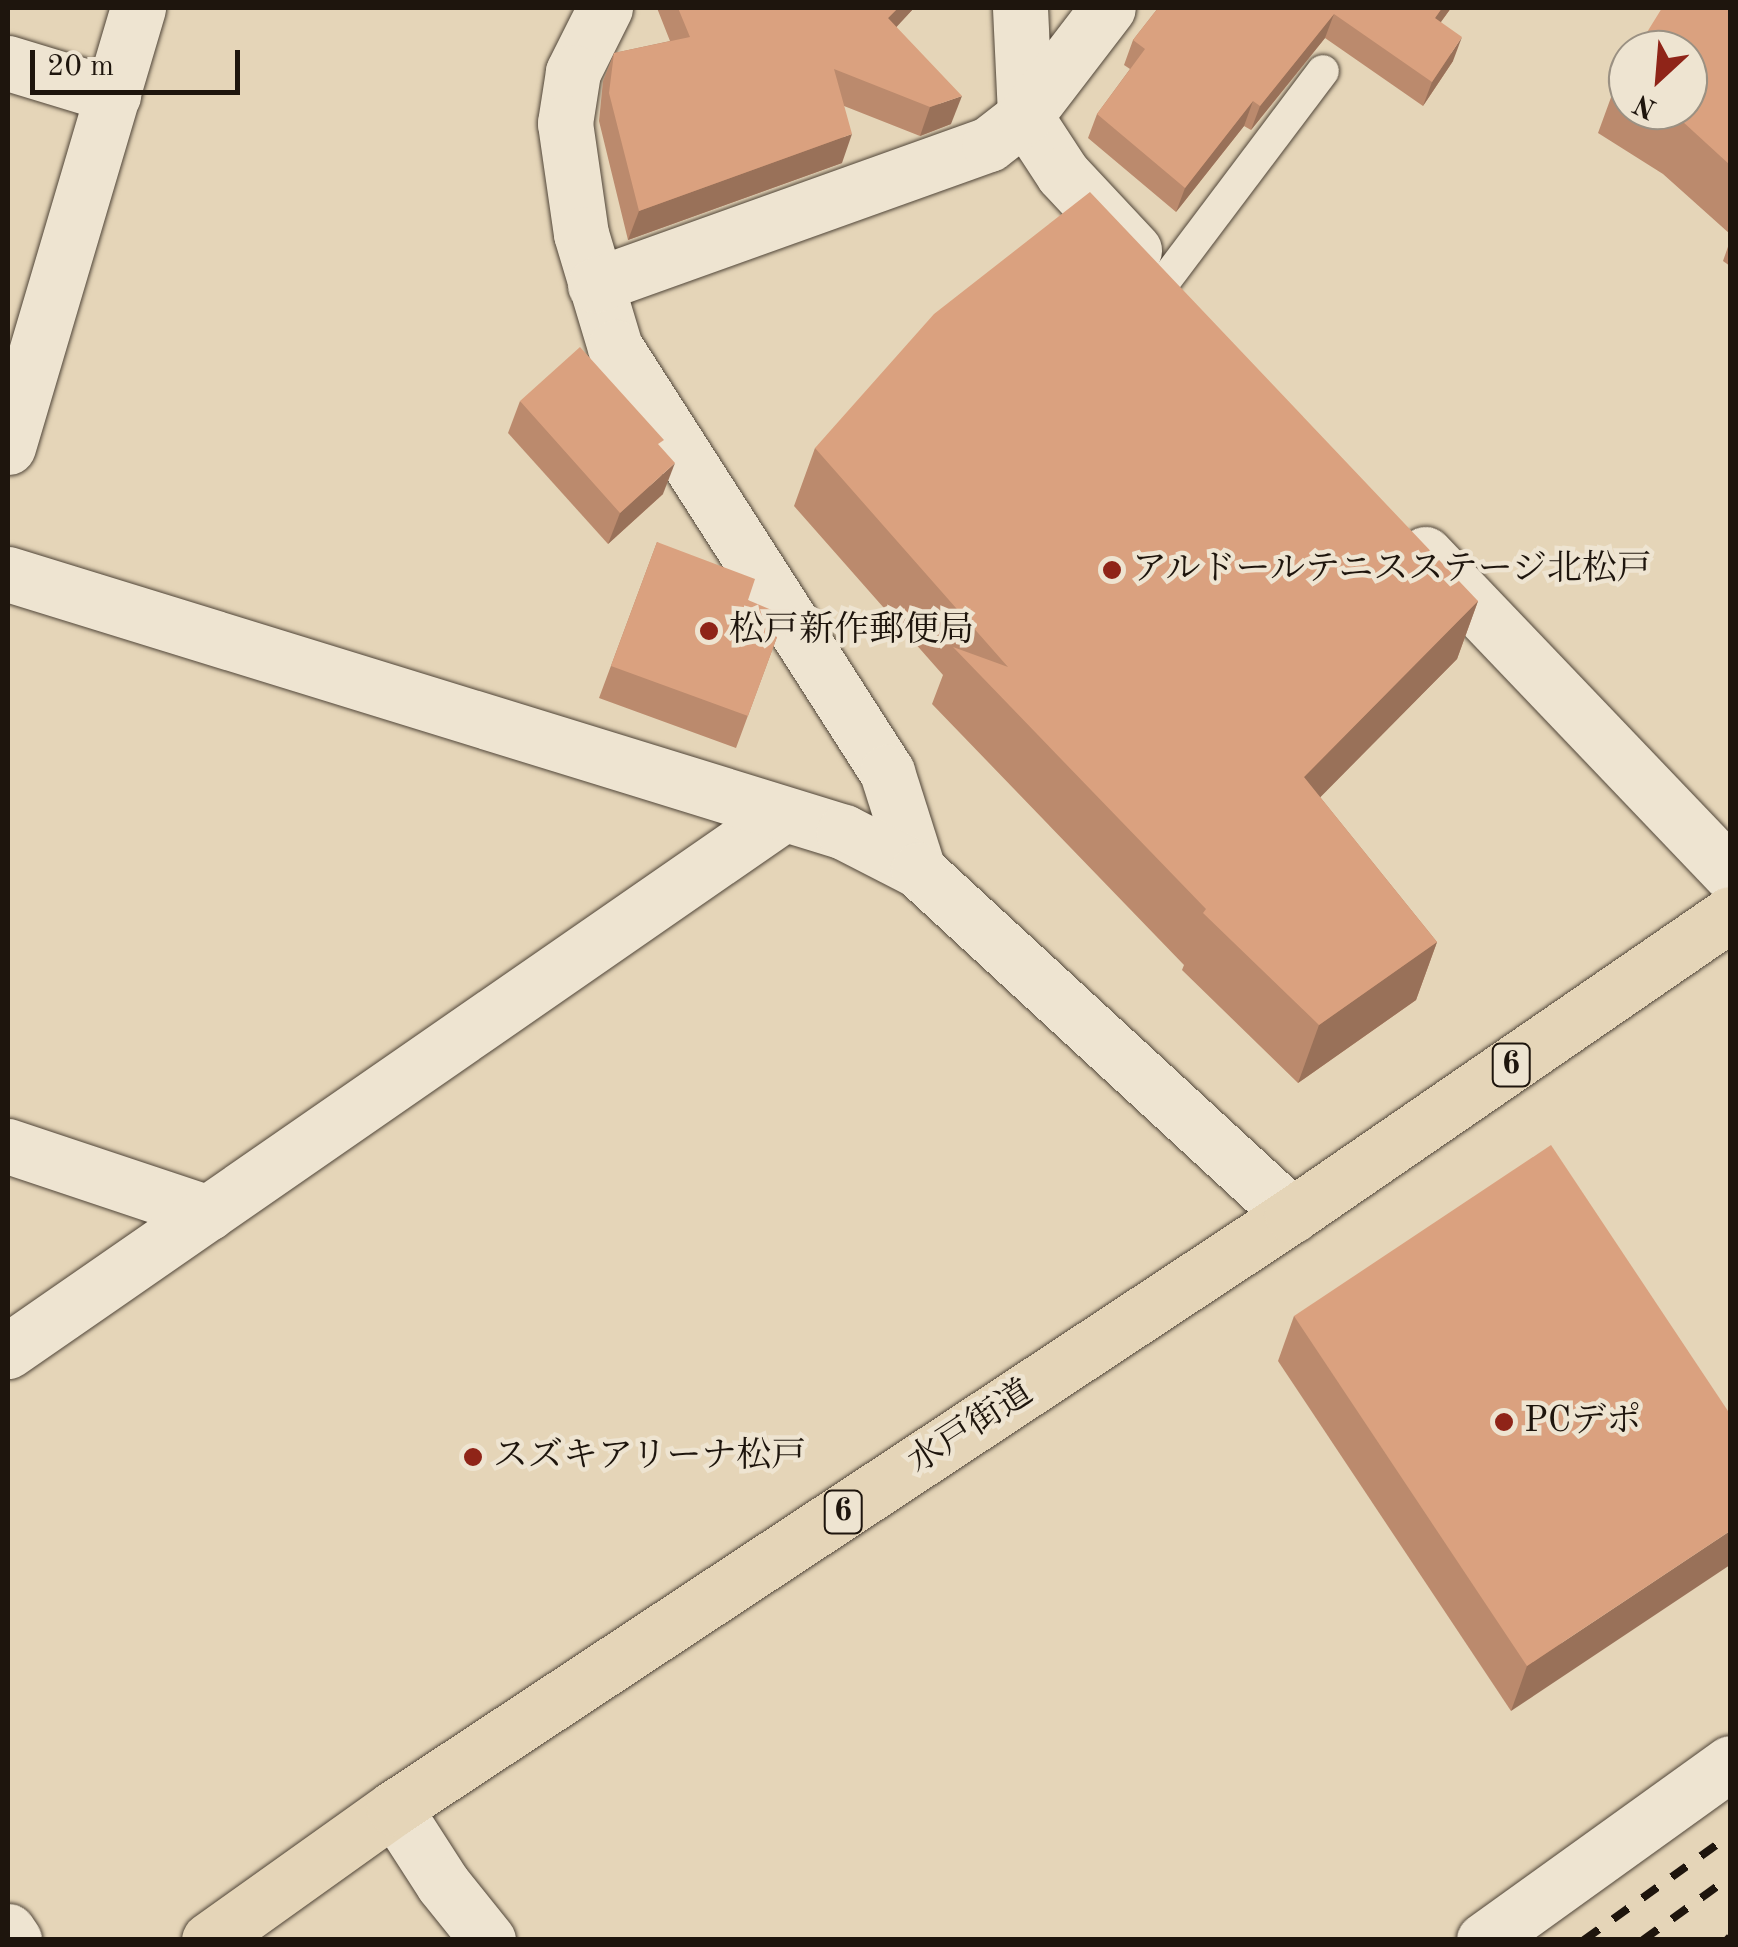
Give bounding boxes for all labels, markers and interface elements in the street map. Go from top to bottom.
scale bar [35,30,245,92]
north arrow [1608,30,1708,130]
text: 20 m [47,52,114,82]
text: N [1630,88,1661,122]
place label: アルドールテニスステージ北松戸 [1132,549,1657,591]
marker: アルドールテニスステージ北松戸 [1101,559,1123,581]
place label: 松戸新作郵便局 [729,610,974,652]
marker: 松戸新作郵便局 [698,620,720,642]
road number: 6 [1491,1038,1531,1092]
street label: 水戸街道 [901,1372,1041,1484]
place label: PCデポ [1524,1401,1641,1443]
marker: PCデポ [1493,1411,1515,1433]
place label: スズキアリーナ松戸 [493,1436,808,1478]
marker: スズキアリーナ松戸 [462,1446,484,1468]
road number: 6 [823,1485,863,1539]

